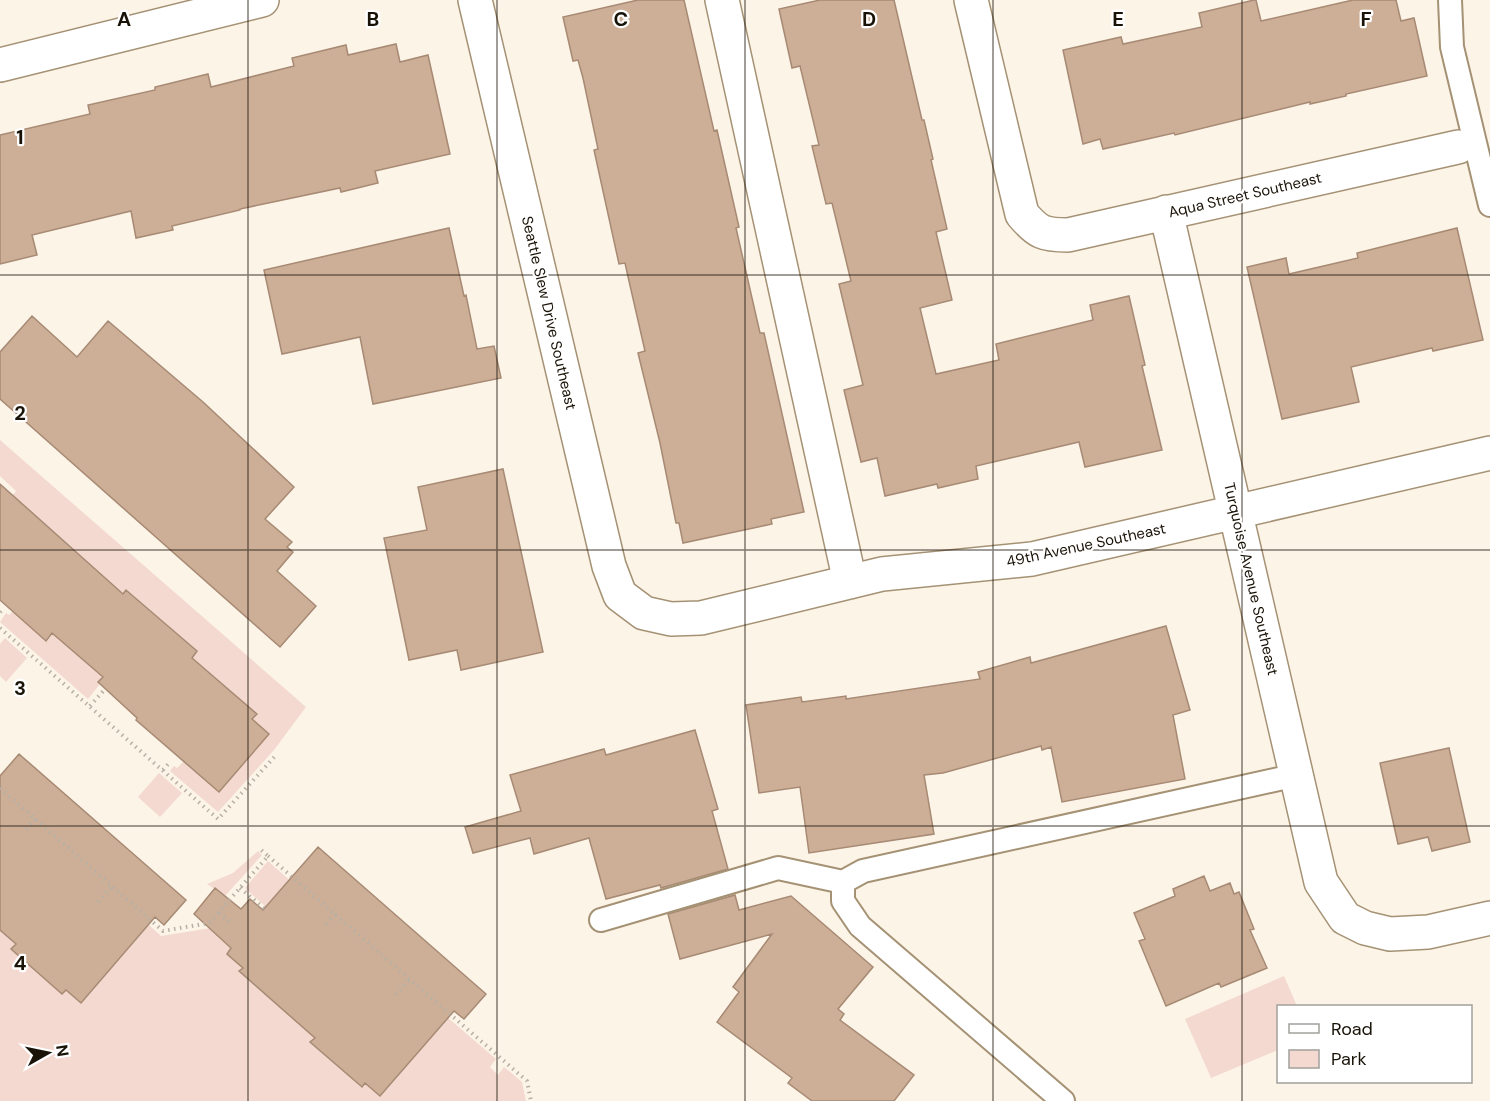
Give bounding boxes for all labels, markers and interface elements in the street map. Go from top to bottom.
text: A [117,6,131,32]
text: B [367,6,379,32]
text: C [614,6,628,32]
text: D [862,6,876,32]
text: E [1112,6,1124,32]
text: F [1360,6,1372,32]
text: 1 [16,124,24,150]
street label: Aqua Street Southeast [1166,168,1324,222]
street label: Seattle Slew Drive Southeast [517,214,581,412]
text: 2 [14,400,26,426]
street label: Turquoise Avenue Southeast [1219,481,1283,678]
street label: 49th Avenue Southeast [1004,518,1168,572]
text: 3 [14,675,26,701]
text: 4 [14,950,27,976]
legend [1277,1005,1472,1083]
text: Road [1331,1017,1373,1041]
north arrow [18,1023,78,1083]
text: N [51,1043,74,1058]
text: Park [1331,1047,1367,1071]

